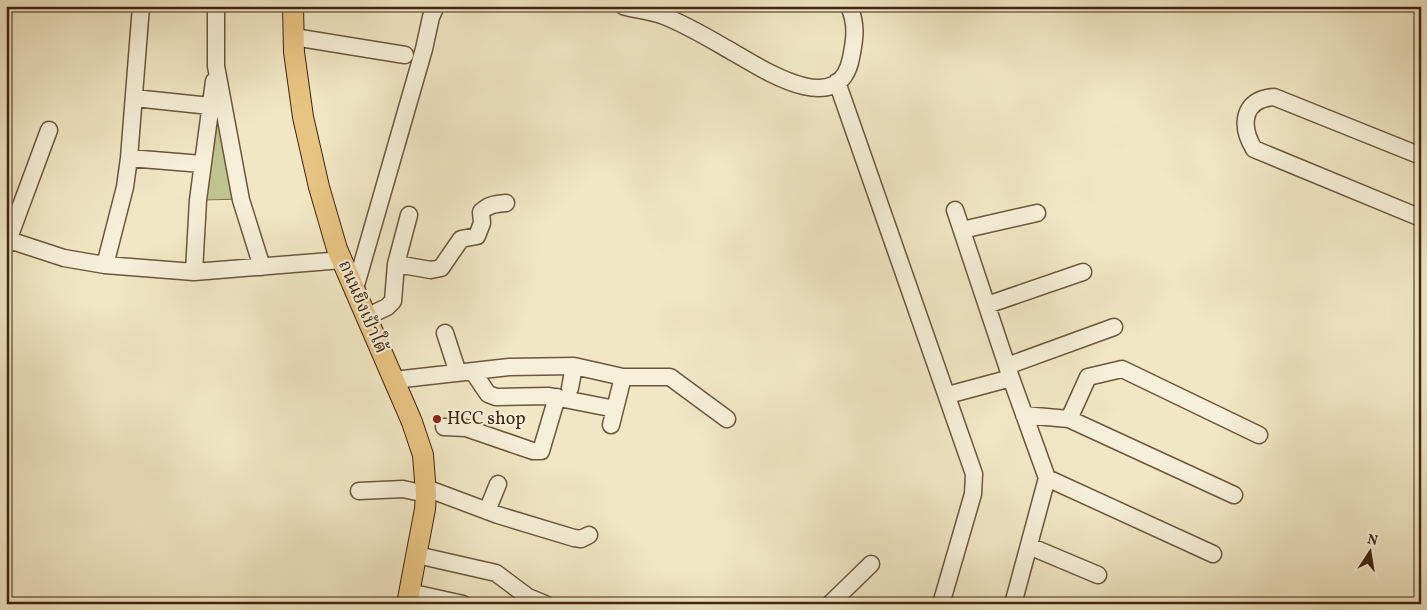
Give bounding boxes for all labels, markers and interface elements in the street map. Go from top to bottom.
street label: ถนนยิงเป้าใต้ [331,256,394,357]
place label: HCC shop [447,407,526,432]
marker: HCC shop [431,413,443,425]
north arrow [1344,528,1394,578]
text: N [1365,530,1379,551]

